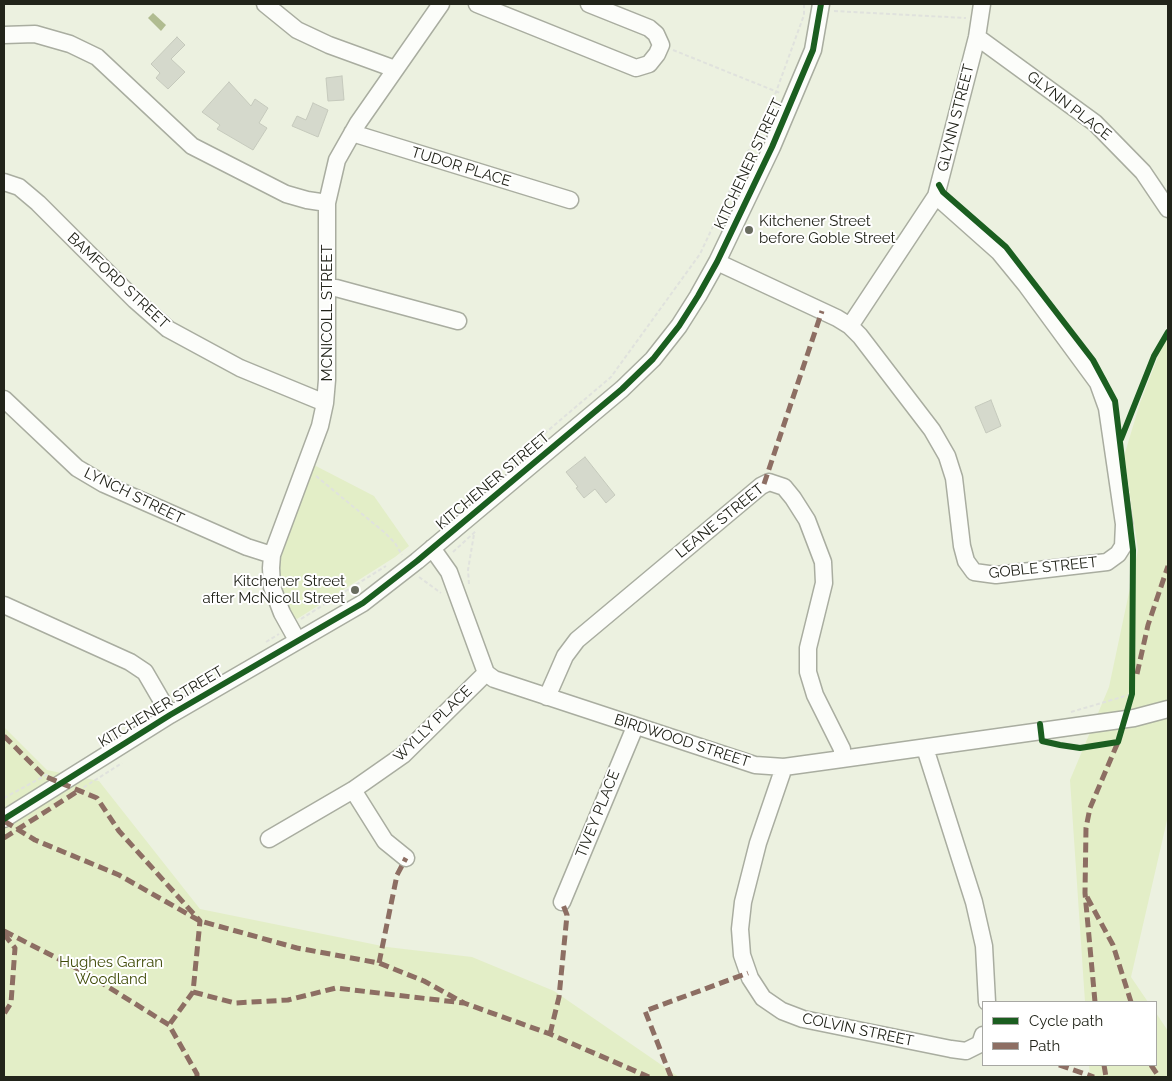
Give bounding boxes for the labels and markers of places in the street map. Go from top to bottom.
place label: Kitchener Street before Goble Street [759,212,895,247]
marker: Kitchener Street before Goble Street [743,224,755,236]
place label: Kitchener Street after McNicoll Street [202,572,345,607]
marker: Kitchener Street after McNicoll Street [349,584,361,596]

